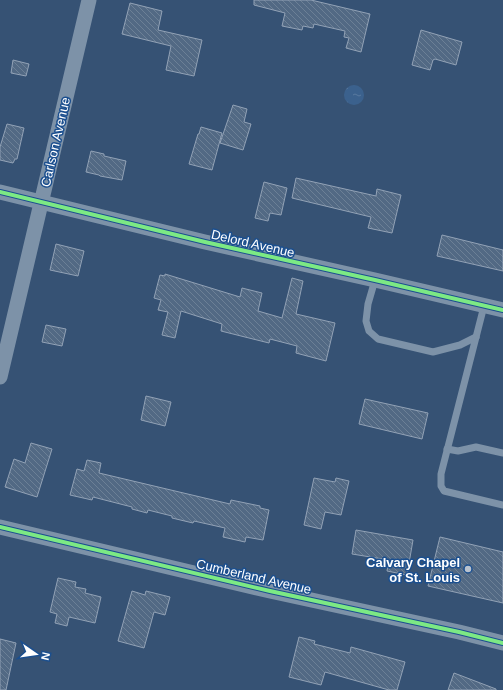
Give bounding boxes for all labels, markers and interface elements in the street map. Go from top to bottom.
street label: Carlson Avenue [38,96,73,188]
street label: Delord Avenue [210,227,296,260]
place label: Calvary Chapel of St. Louis [366,555,460,585]
street label: Cumberland Avenue [195,556,313,597]
marker: Calvary Chapel of St. Louis [463,564,473,574]
north arrow [16,634,56,674]
text: N [39,651,52,662]

